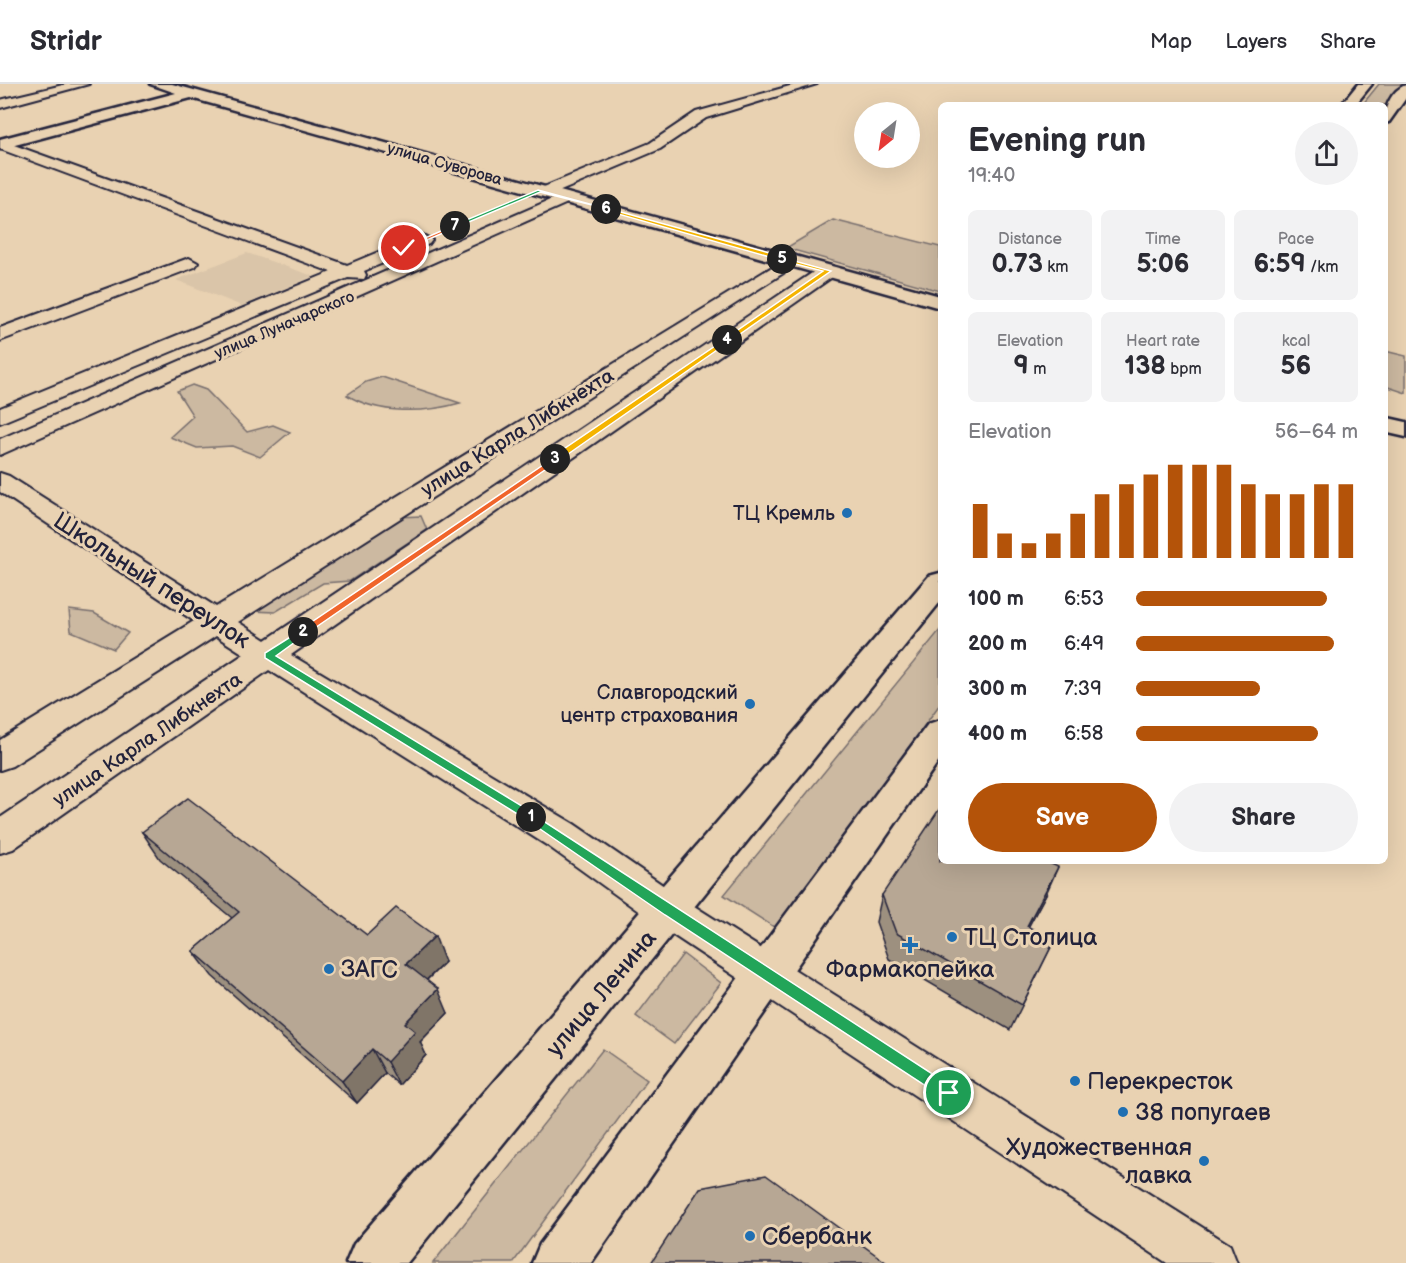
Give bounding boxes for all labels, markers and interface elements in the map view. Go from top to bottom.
text: Stridr [30,25,102,58]
text: Map [1150,29,1192,54]
text: Layers [1225,29,1287,54]
text: Share [1320,29,1376,54]
north arrow [854,102,920,168]
map controls [854,102,920,168]
text: Evening run [968,121,1146,161]
button: share [1295,122,1358,185]
street label: улица Суворова [385,139,505,190]
text: 19:40 [968,164,1015,188]
pin: 6 [591,194,621,224]
text: 6 [601,199,611,218]
pin: 7 [440,211,470,241]
text: 7 [451,216,459,235]
pin [378,222,429,273]
text: Distance [998,230,1062,249]
text: Time [1145,230,1181,249]
text: Pace [1278,230,1314,249]
icon: check [387,231,420,264]
pin: 5 [767,244,797,274]
text: 5 [777,249,787,268]
text: 0.73 [992,249,1043,280]
text: 5:06 [1136,249,1190,280]
text: 6:59 [1254,249,1306,280]
text: km [1043,258,1068,277]
text: /km [1306,258,1338,277]
street label: улица Луначарского [212,287,357,363]
pin: 4 [712,325,742,355]
text: 4 [722,330,732,349]
text: Elevation [997,332,1063,351]
text: Heart rate [1126,332,1200,351]
text: kcal [1282,332,1310,351]
text: 9 [1014,351,1029,382]
text: 138 [1124,351,1166,382]
text: 56 [1281,351,1311,382]
text: m [1029,360,1046,379]
text: bpm [1166,360,1202,379]
street label: улица Карла Либкнехта [417,364,619,502]
text: Elevation [968,420,1051,444]
text: 56–64 m [1275,420,1358,444]
pin: 3 [540,444,570,474]
text: 3 [550,449,560,468]
place label: ТЦ Кремль [733,502,835,526]
street label: Школьный переулок [48,506,256,655]
marker: ТЦ Кремль [840,506,854,520]
text: 100 m [968,587,1024,611]
text: 6:53 [1064,587,1104,611]
pin: 2 [288,617,318,647]
text: 2 [298,622,308,641]
text: 200 m [968,632,1027,656]
text: 6:49 [1064,632,1104,656]
street label: улица Карла Либкнехта [48,667,247,812]
text: 300 m [968,677,1027,701]
text: 7:39 [1064,677,1102,701]
place label: Славгородский центр страхования [560,681,738,728]
marker: Славгородский центр страхования [743,697,757,711]
text: 400 m [968,722,1027,746]
text: 6:58 [1064,722,1103,746]
button: Save [968,783,1157,852]
button: Share [1169,783,1358,852]
pin: 1 [516,802,546,832]
text: 1 [528,807,534,826]
place label: ТЦ Столица [964,923,1097,952]
street label: улица Ленина [540,924,663,1062]
marker: ТЦ Столица [945,930,959,944]
marker: Фармакопейка [903,938,917,952]
place label: ЗАГС [341,955,398,984]
place label: Фармакопейка [826,955,994,984]
marker: ЗАГС [322,962,336,976]
pin [923,1067,974,1118]
place label: Перекресток [1087,1067,1233,1096]
marker: Перекресток [1068,1074,1082,1088]
icon: arrive [932,1076,965,1109]
place label: 38 попугаев [1135,1098,1271,1127]
marker: 38 попугаев [1116,1105,1130,1119]
place label: Художественная лавка [1006,1133,1192,1190]
marker: Художественная лавка [1197,1154,1211,1168]
place label: Сбербанк [762,1222,872,1251]
marker: Сбербанк [743,1229,757,1243]

